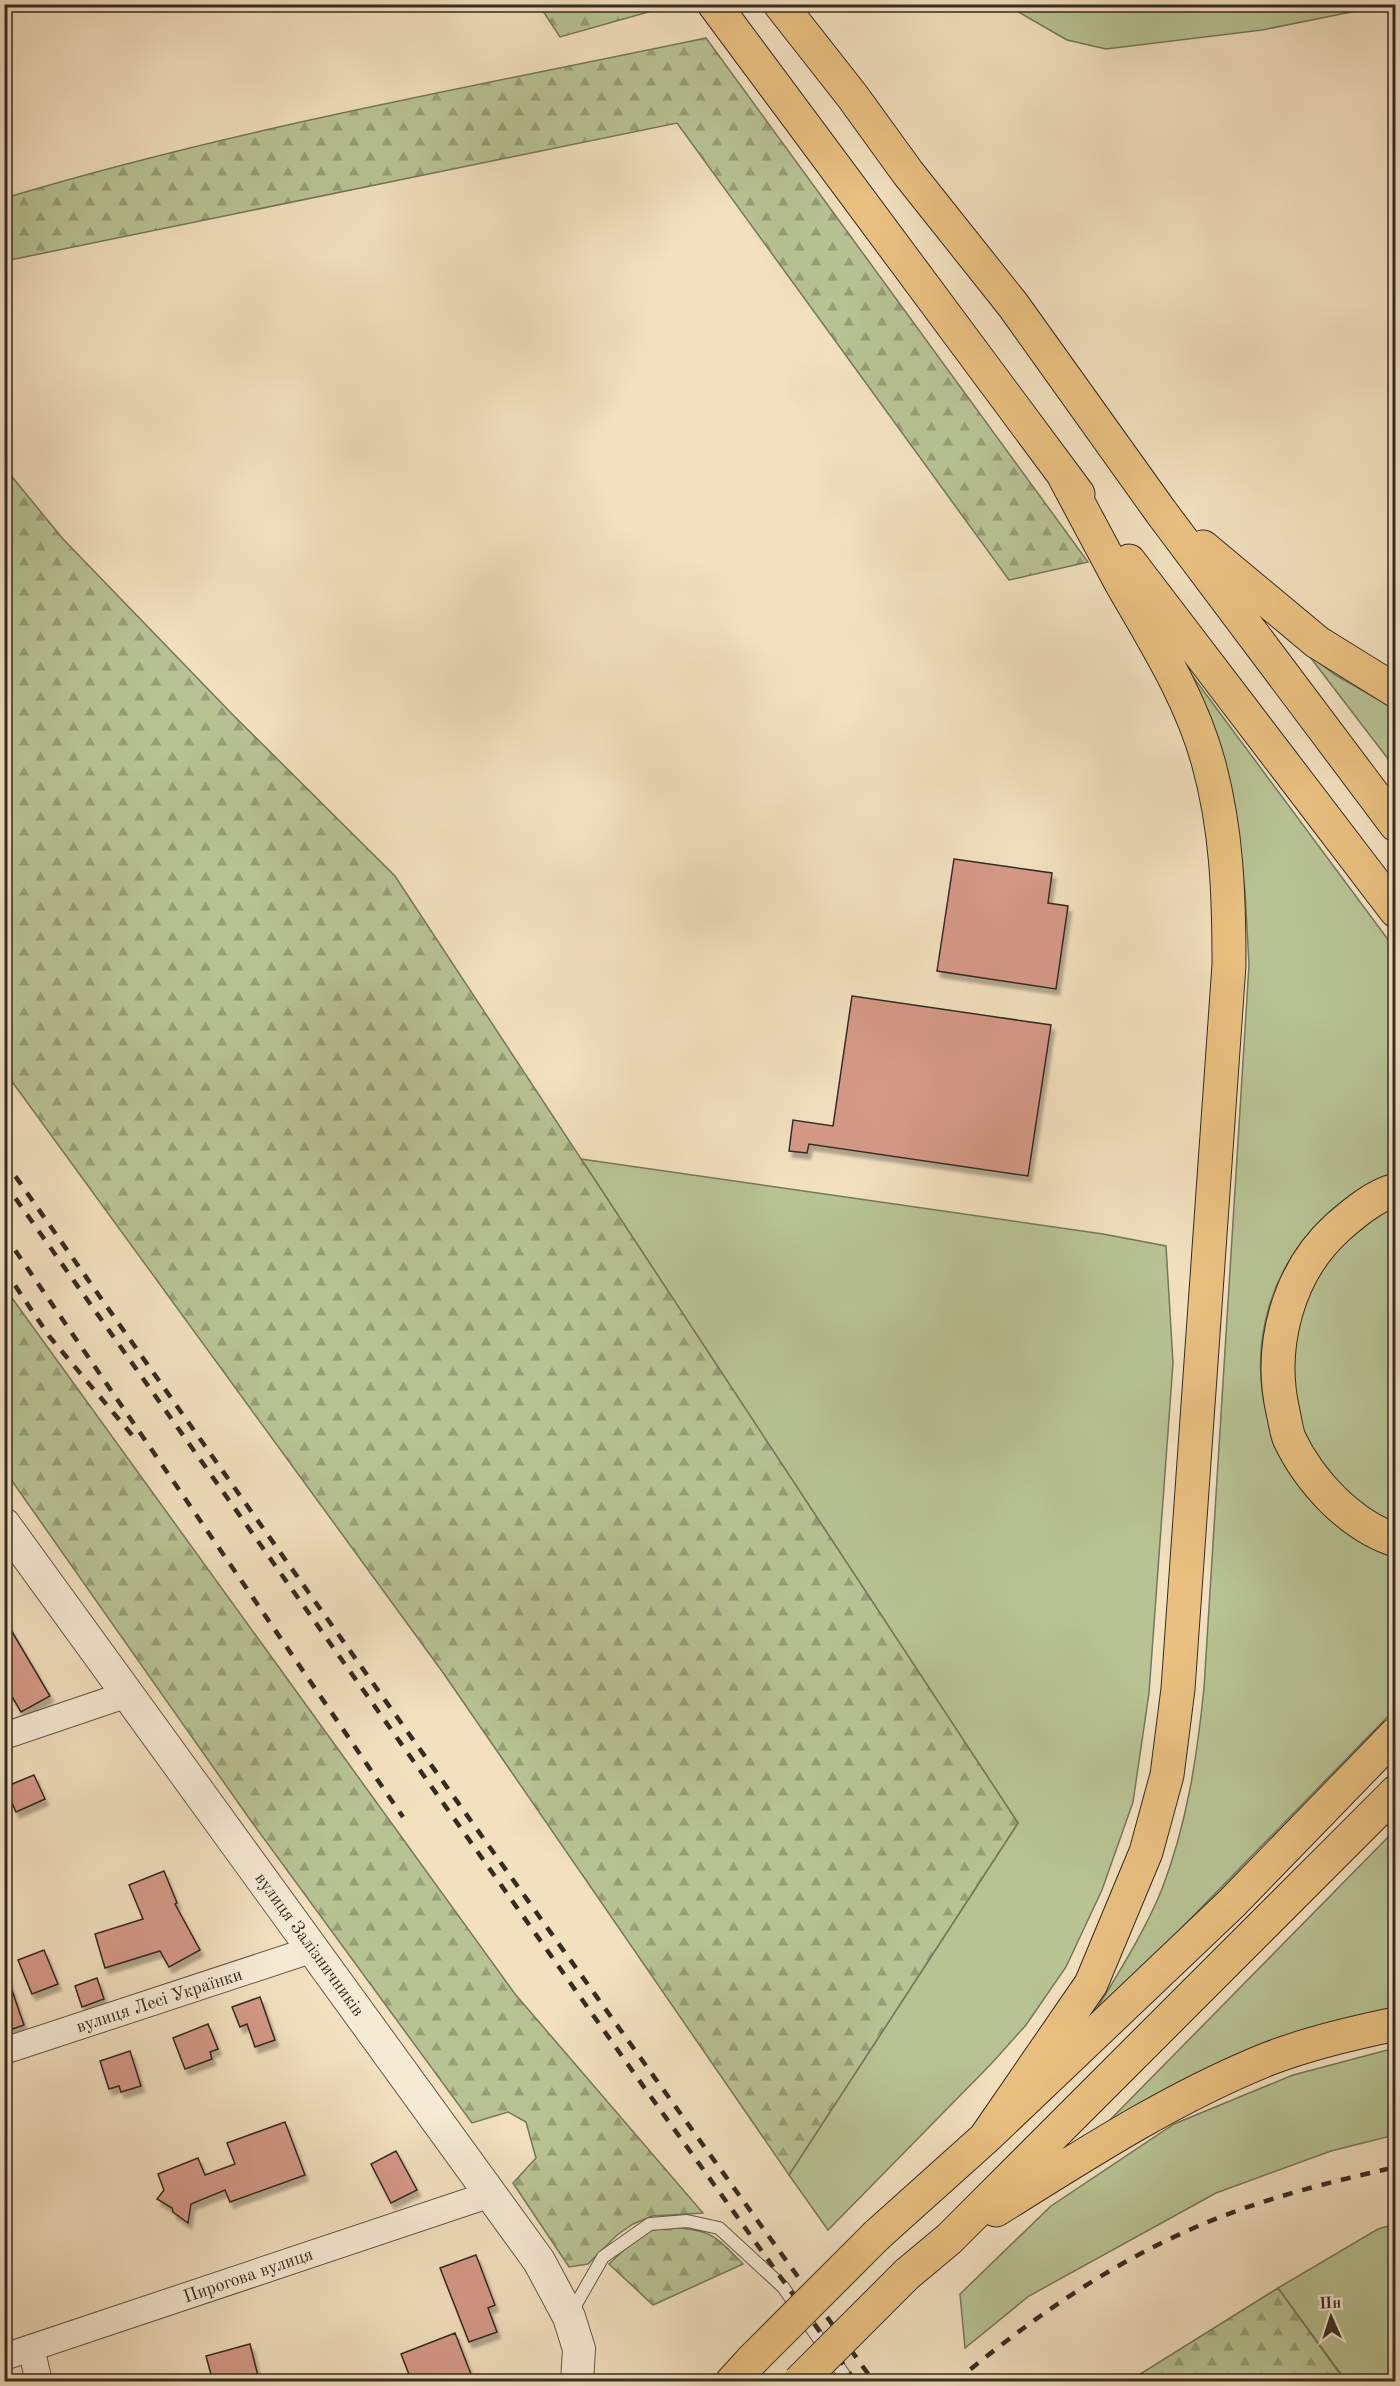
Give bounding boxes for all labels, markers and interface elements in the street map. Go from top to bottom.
street label: вулиця Залізничників [251,1869,367,2020]
street label: вулиця Лесі Українки [74,1966,245,2036]
street label: Пирогова вулиця [181,2245,315,2307]
north arrow [1301,2287,1361,2347]
text: Пн [1319,2295,1342,2313]

